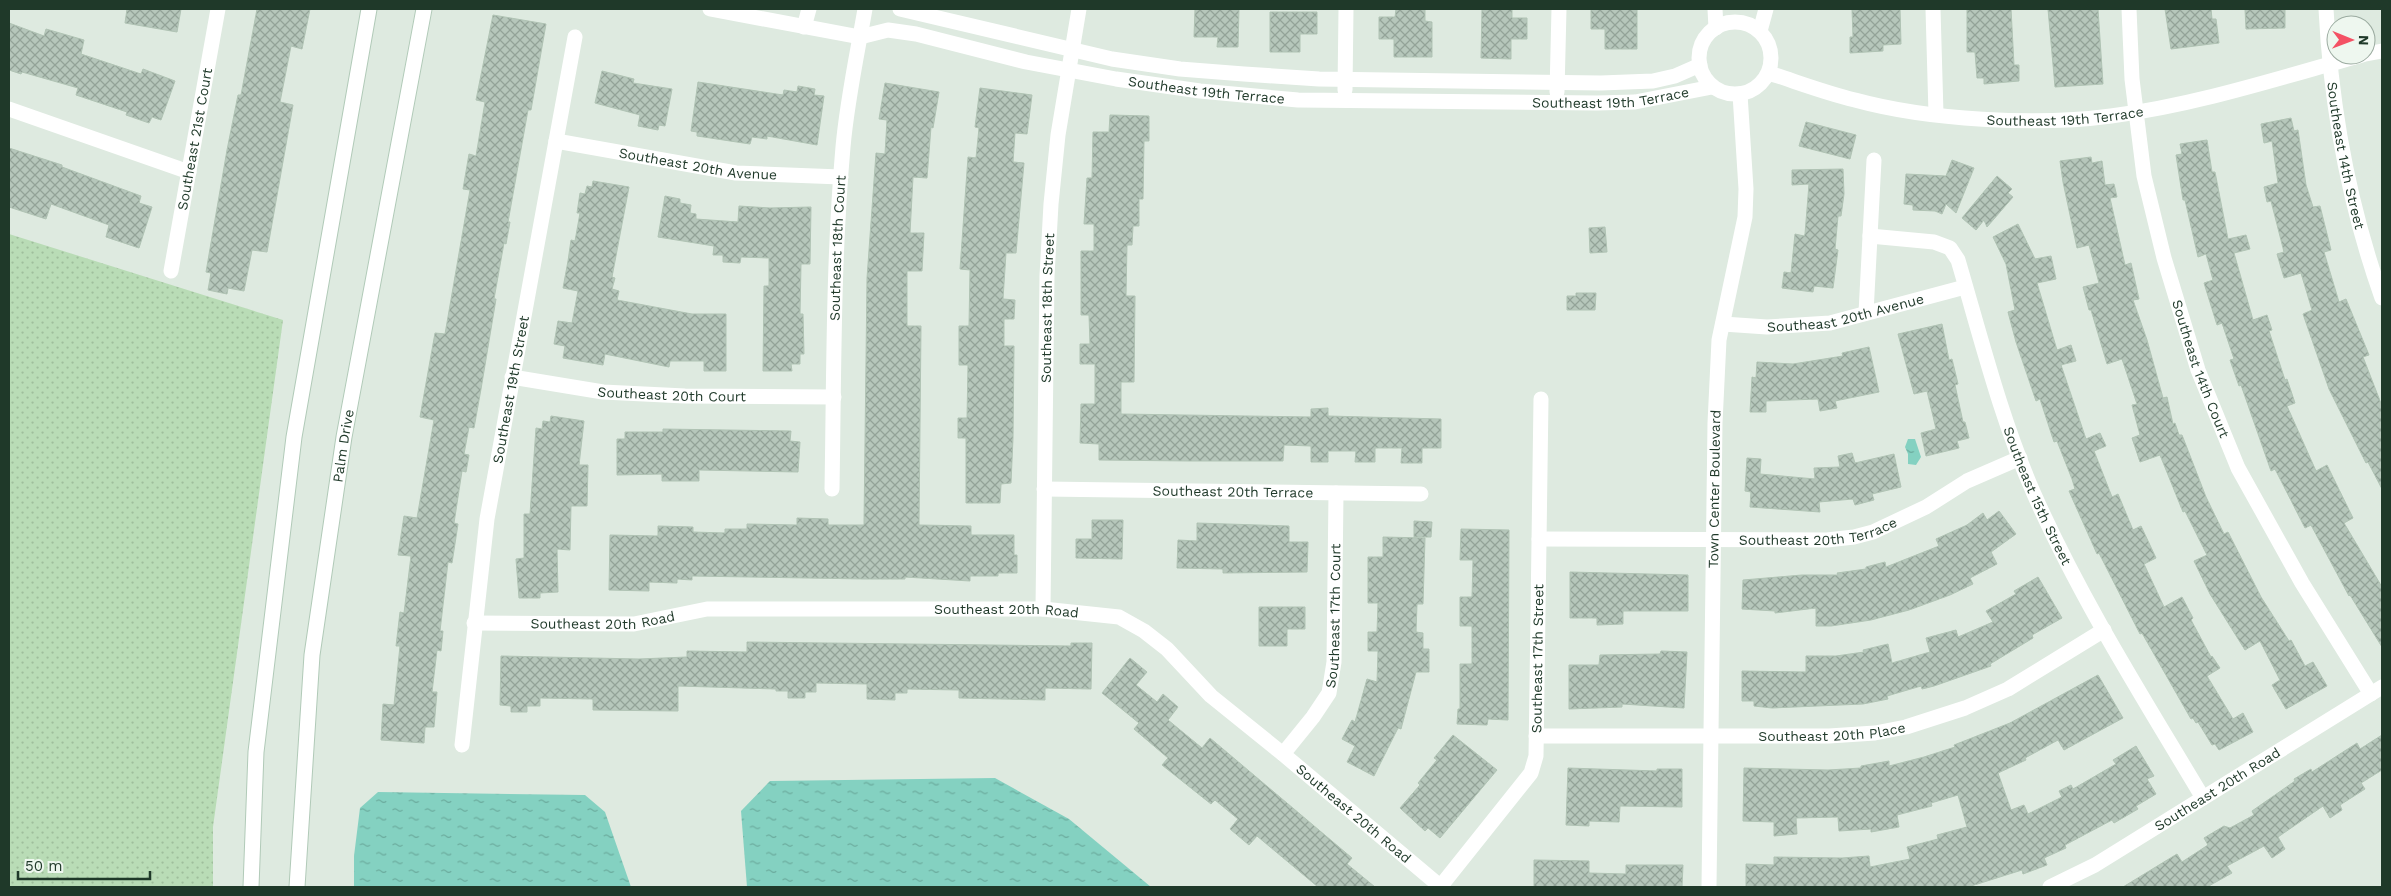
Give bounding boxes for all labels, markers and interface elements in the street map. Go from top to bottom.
north arrow [2326,15,2376,65]
text: N [2356,35,2372,46]
street label: Southeast 21st Court [174,67,215,211]
street label: Southeast 19th Terrace [1127,73,1285,107]
street label: Southeast 14th Street [2324,81,2368,231]
street label: Southeast 19th Terrace [1532,84,1690,111]
street label: Southeast 19th Terrace [1986,103,2145,129]
street label: Southeast 20th Avenue [618,144,777,183]
street label: Southeast 18th Court [826,175,849,321]
street label: Southeast 18th Street [1038,233,1057,383]
street label: Southeast 20th Avenue [1766,290,1925,335]
street label: Southeast 14th Court [2169,298,2233,440]
street label: Southeast 19th Street [489,314,532,465]
street label: Southeast 20th Court [596,383,746,404]
street label: Palm Drive [329,408,357,483]
street label: Town Center Boulevard [1705,409,1724,568]
street label: Southeast 15th Street [2000,424,2075,568]
street label: Southeast 20th Terrace [1153,482,1313,501]
street label: Southeast 20th Terrace [1739,514,1899,548]
street label: Southeast 17th Court [1322,543,1343,689]
street label: Southeast 17th Street [1528,584,1546,733]
street label: Southeast 20th Road [934,601,1080,621]
street label: Southeast 20th Road [530,608,676,632]
street label: Southeast 20th Place [1758,719,1907,744]
street label: Southeast 20th Road [2151,744,2283,834]
street label: Southeast 20th Road [1293,761,1414,866]
scale bar [18,848,150,880]
text: 50 m [25,857,62,875]

